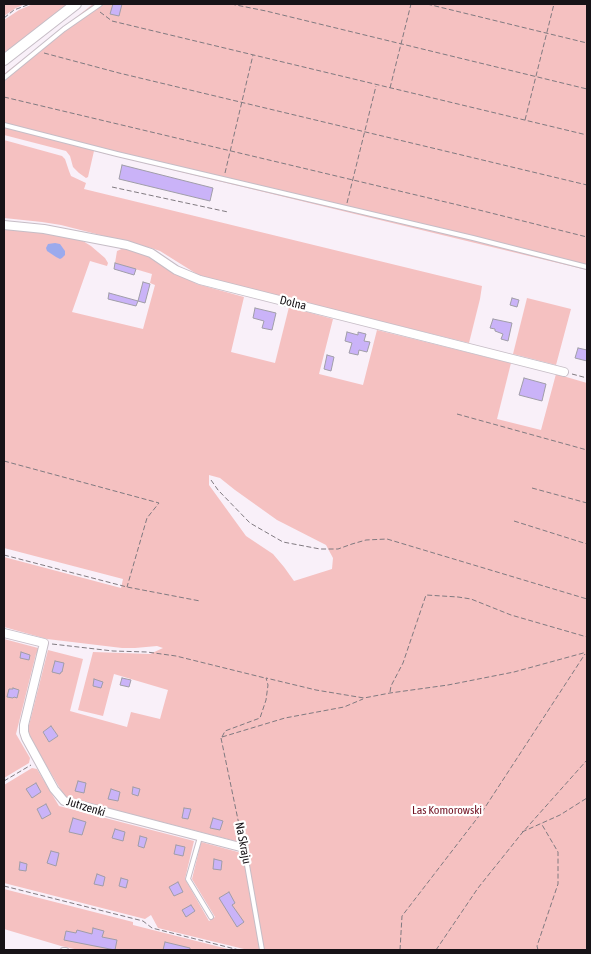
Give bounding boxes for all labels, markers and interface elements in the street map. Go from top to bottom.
street label: Dolna [278,293,308,313]
street label: Jutrzenki [65,794,107,820]
park label: Las Komorowski [412,803,482,817]
street label: Na Skraju [232,821,254,865]

